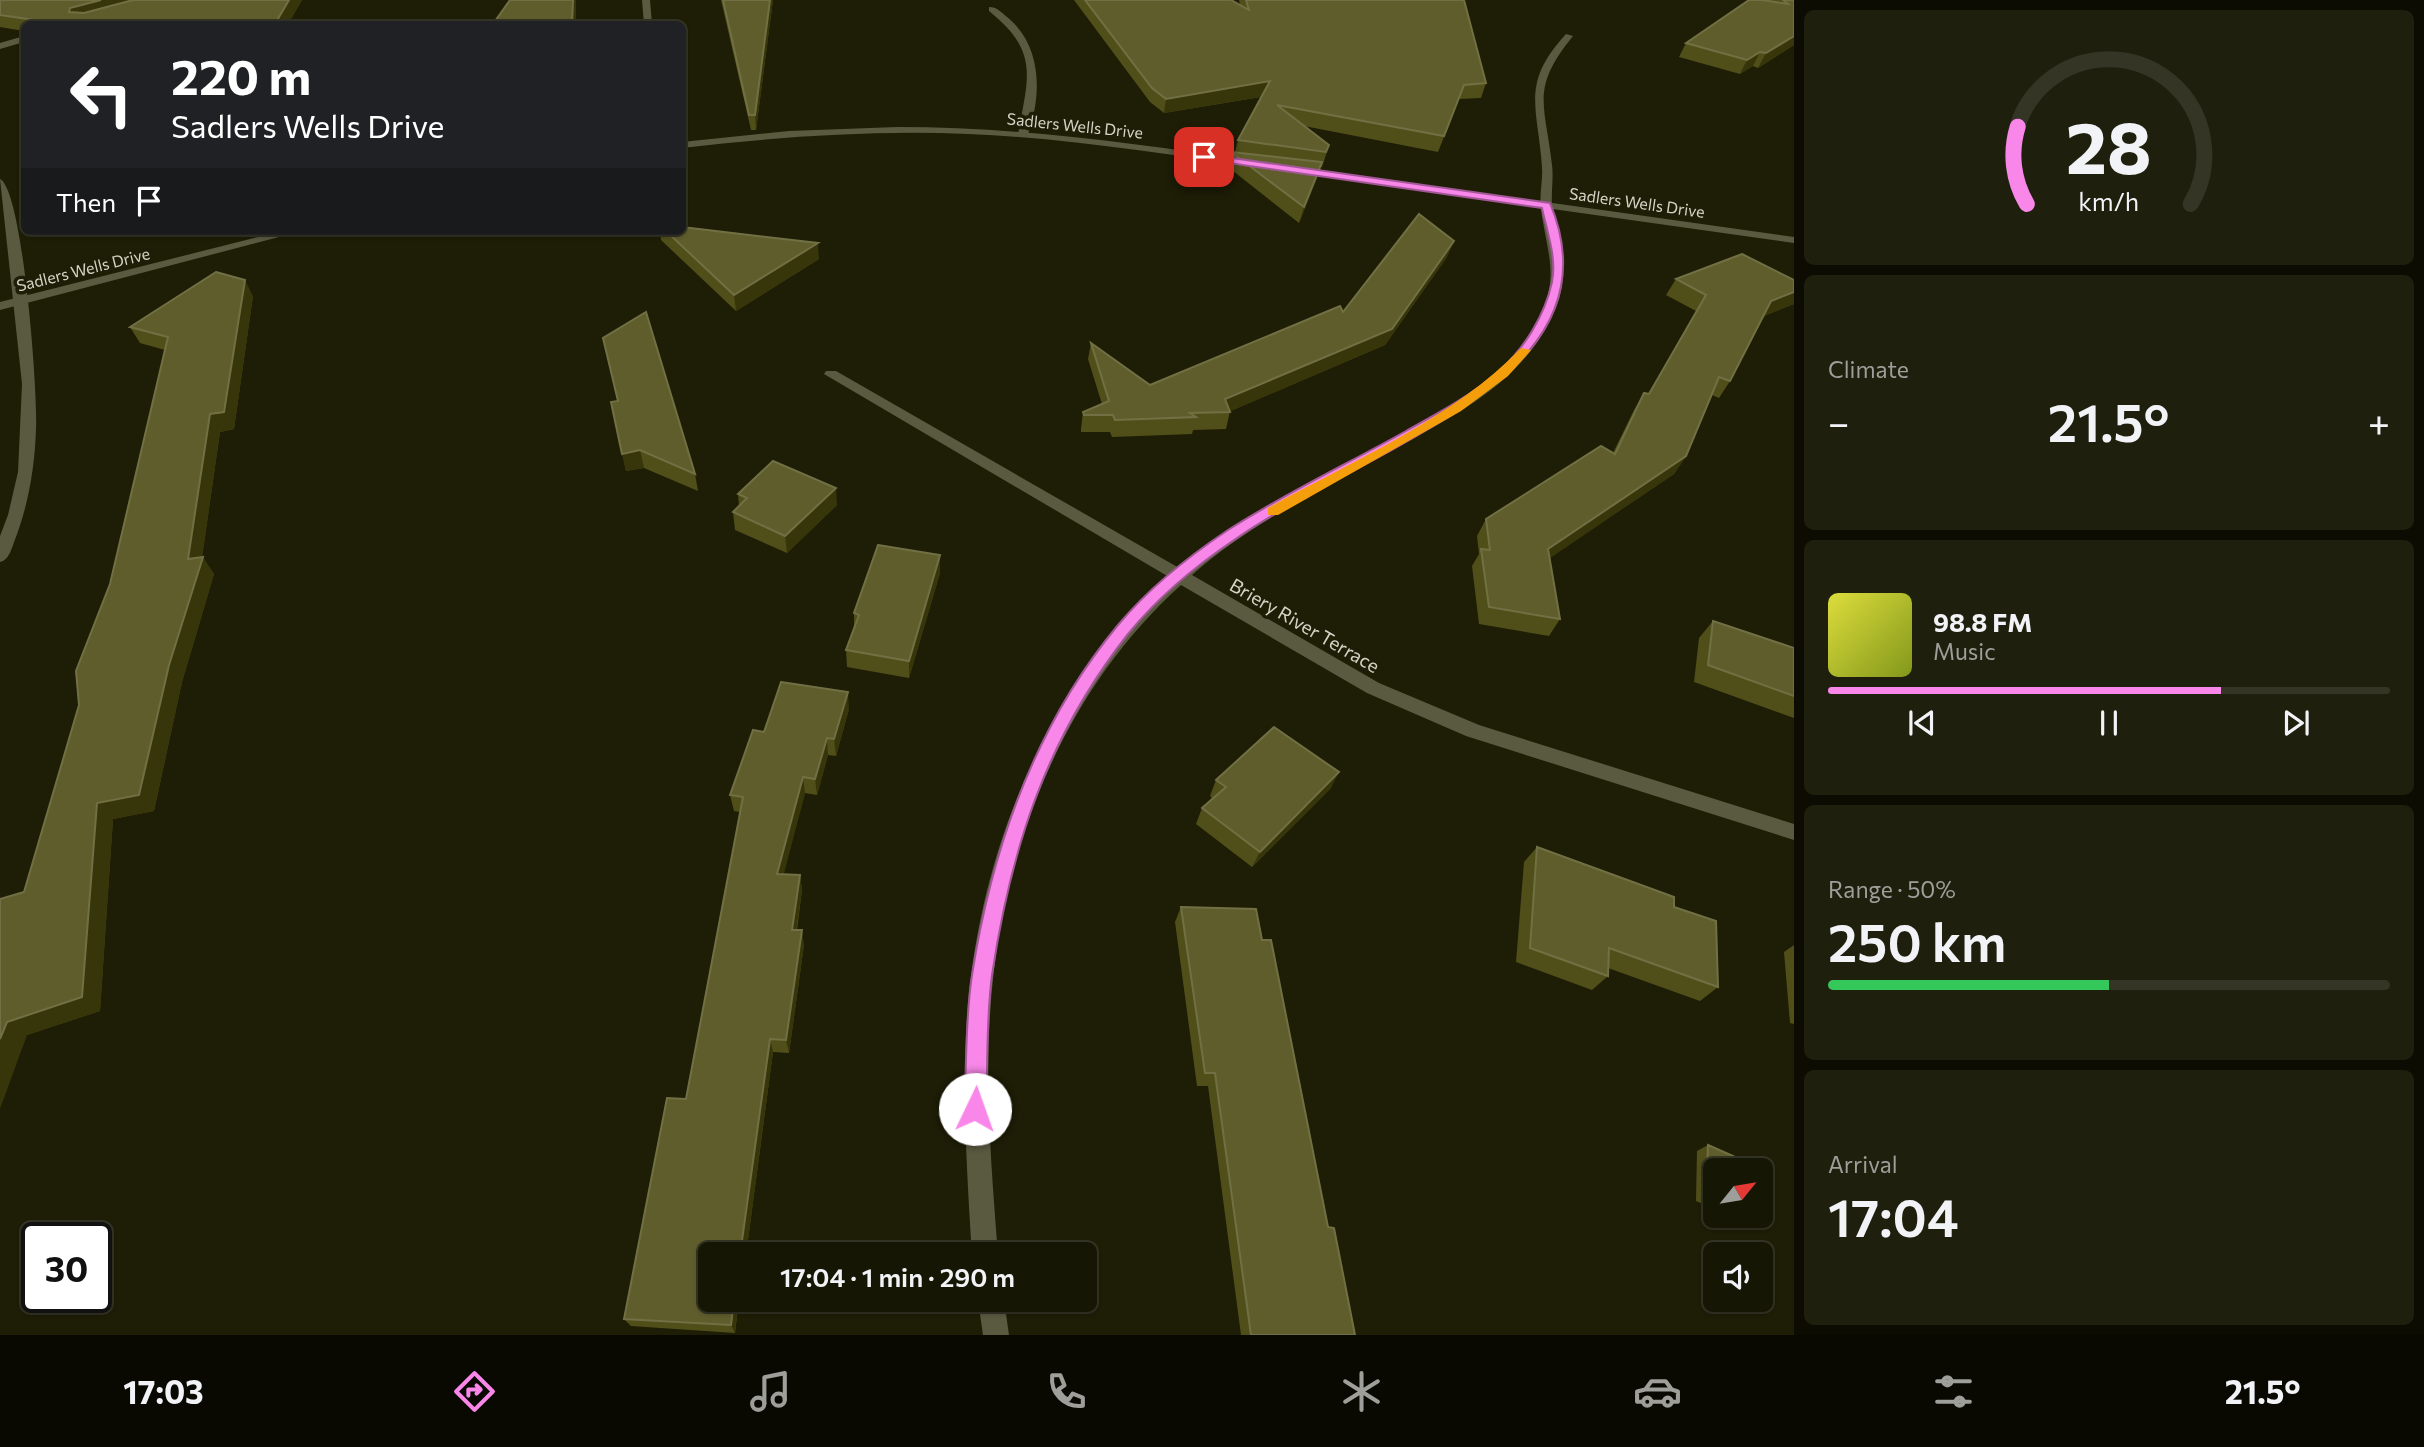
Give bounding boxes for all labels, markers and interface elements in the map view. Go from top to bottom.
text: 220 m [171,45,311,105]
icon: left [56,49,147,140]
text: 28 [2066,100,2152,189]
text: Sadlers Wells Drive [171,105,444,145]
street label: Sadlers Wells Drive [1006,108,1144,142]
pin [1174,127,1234,187]
icon: arrive [1185,138,1223,176]
icon: arrive [130,182,168,220]
street label: Sadlers Wells Drive [1568,183,1706,221]
text: km/h [2079,185,2139,215]
text: Then [56,186,116,217]
street label: Sadlers Wells Drive [14,243,152,295]
text: Climate [1828,355,1909,383]
text: 21.5° [2048,389,2169,453]
text: − [1828,398,1850,445]
text: + [2368,398,2390,445]
street label: Briery River Terrace [1226,573,1384,677]
text: 98.8 FM [1933,606,2032,637]
text: Music [1933,637,1996,665]
icon: previous [1903,704,1941,742]
icon: pause [2090,704,2128,742]
icon: next [2277,704,2315,742]
text: Range · 50% [1828,875,1956,903]
text: 250 km [1828,909,2006,973]
position arrow [938,1072,1012,1146]
text: Arrival [1828,1150,1898,1178]
north arrow [1703,1158,1773,1228]
map controls [1703,1158,1773,1312]
text: 17:04 [1828,1184,1959,1248]
speed limit sign: 30 [21,1222,112,1313]
button: sound [1703,1242,1773,1312]
text: 17:04 · 1 min · 290 m [780,1261,1015,1292]
icon: directions [450,1367,499,1416]
icon: music [746,1367,795,1416]
icon: phone [1042,1367,1091,1416]
icon: climate [1337,1367,1386,1416]
icon: car [1633,1367,1682,1416]
icon: filters [1929,1367,1978,1416]
text: 17:03 [123,1371,204,1411]
text: 21.5° [2225,1371,2301,1411]

